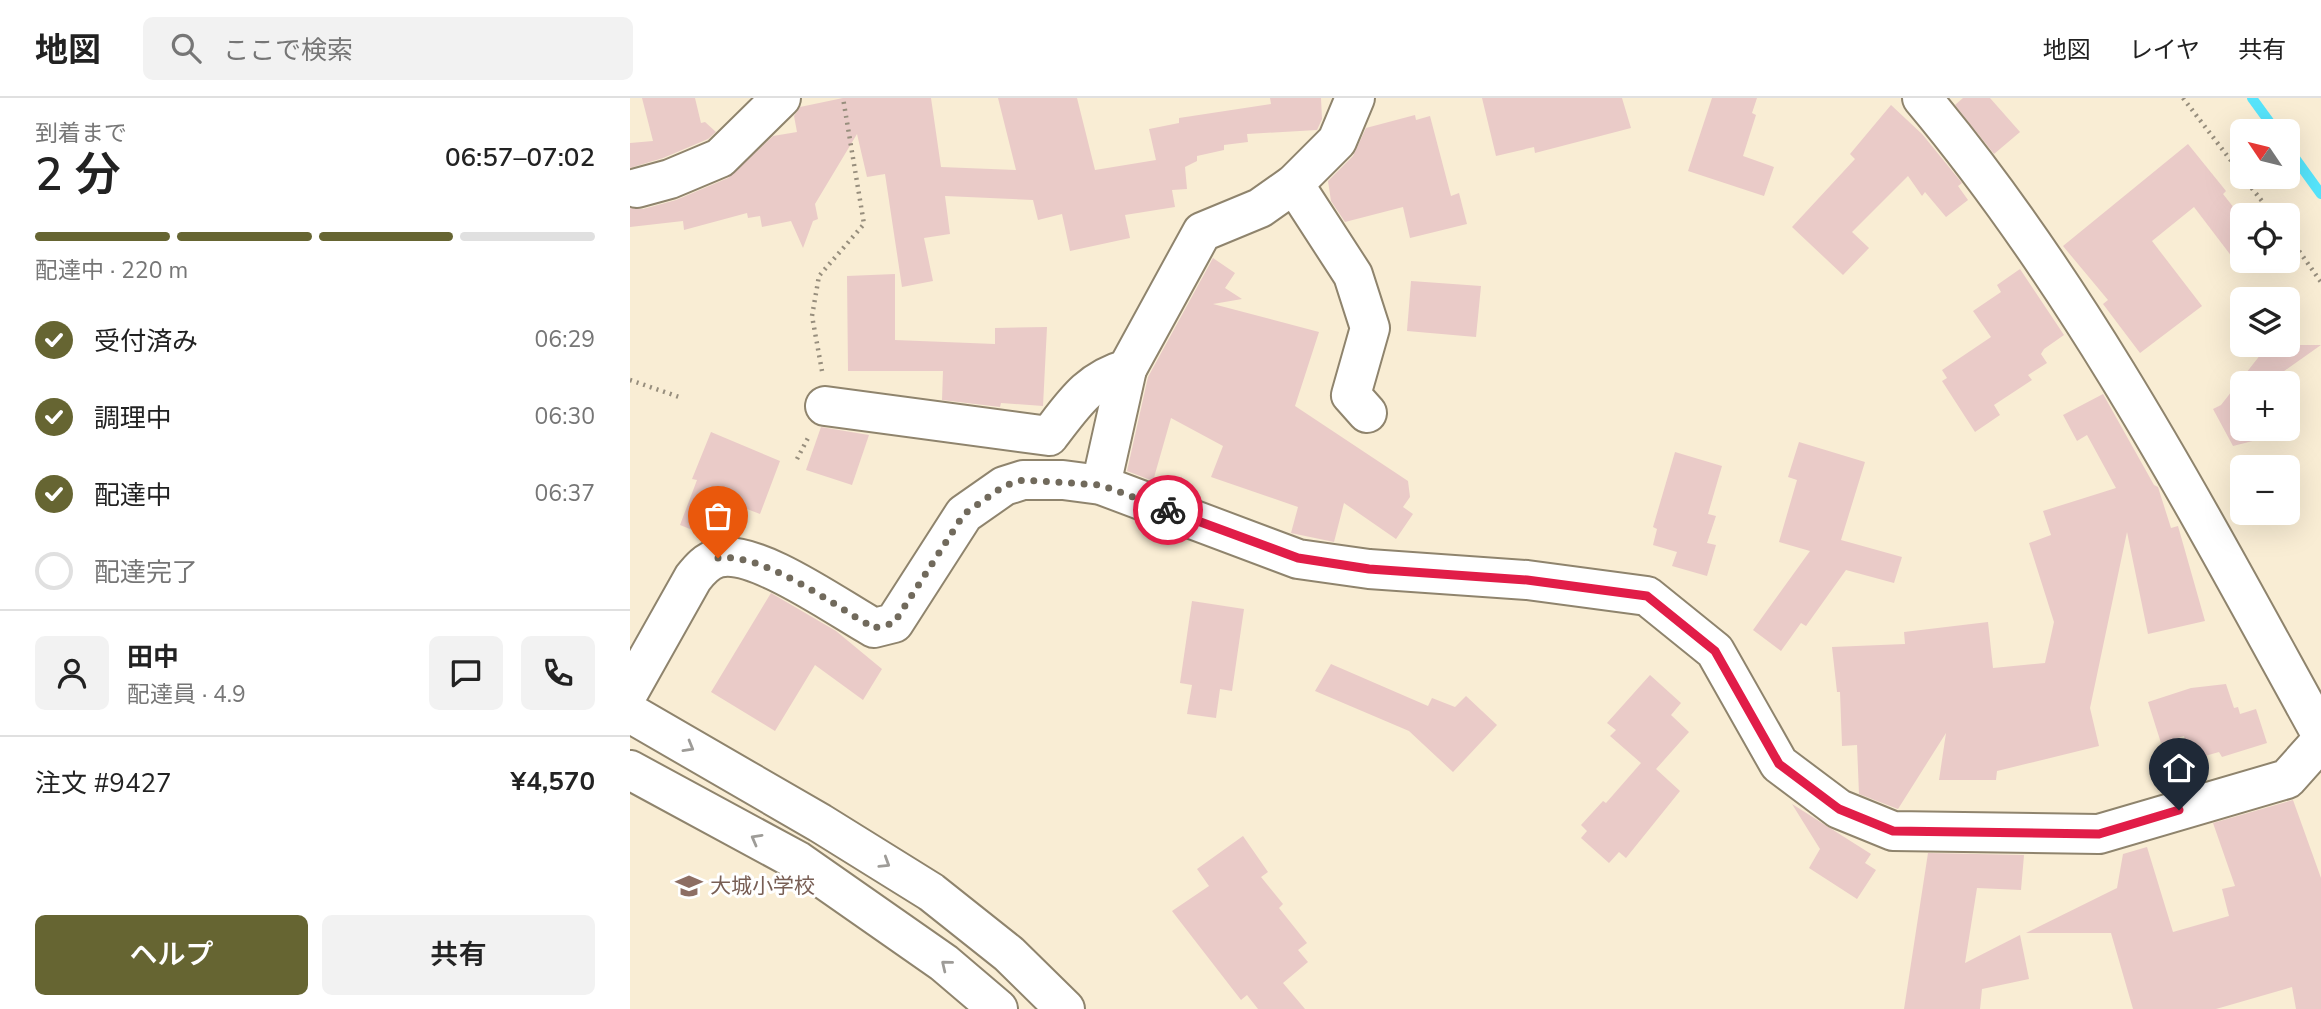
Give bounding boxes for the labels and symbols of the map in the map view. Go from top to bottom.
north arrow [2230,119,2300,189]
courier [1133,475,1203,545]
pin [688,486,748,558]
pin [2149,738,2209,810]
one-way arrow [682,739,694,752]
one-way arrow [751,834,764,847]
one-way arrow [877,855,890,868]
school or university icon: 大城小学校 [674,871,704,901]
place label: 大城小学校 [710,872,815,900]
one-way arrow [941,960,953,973]

